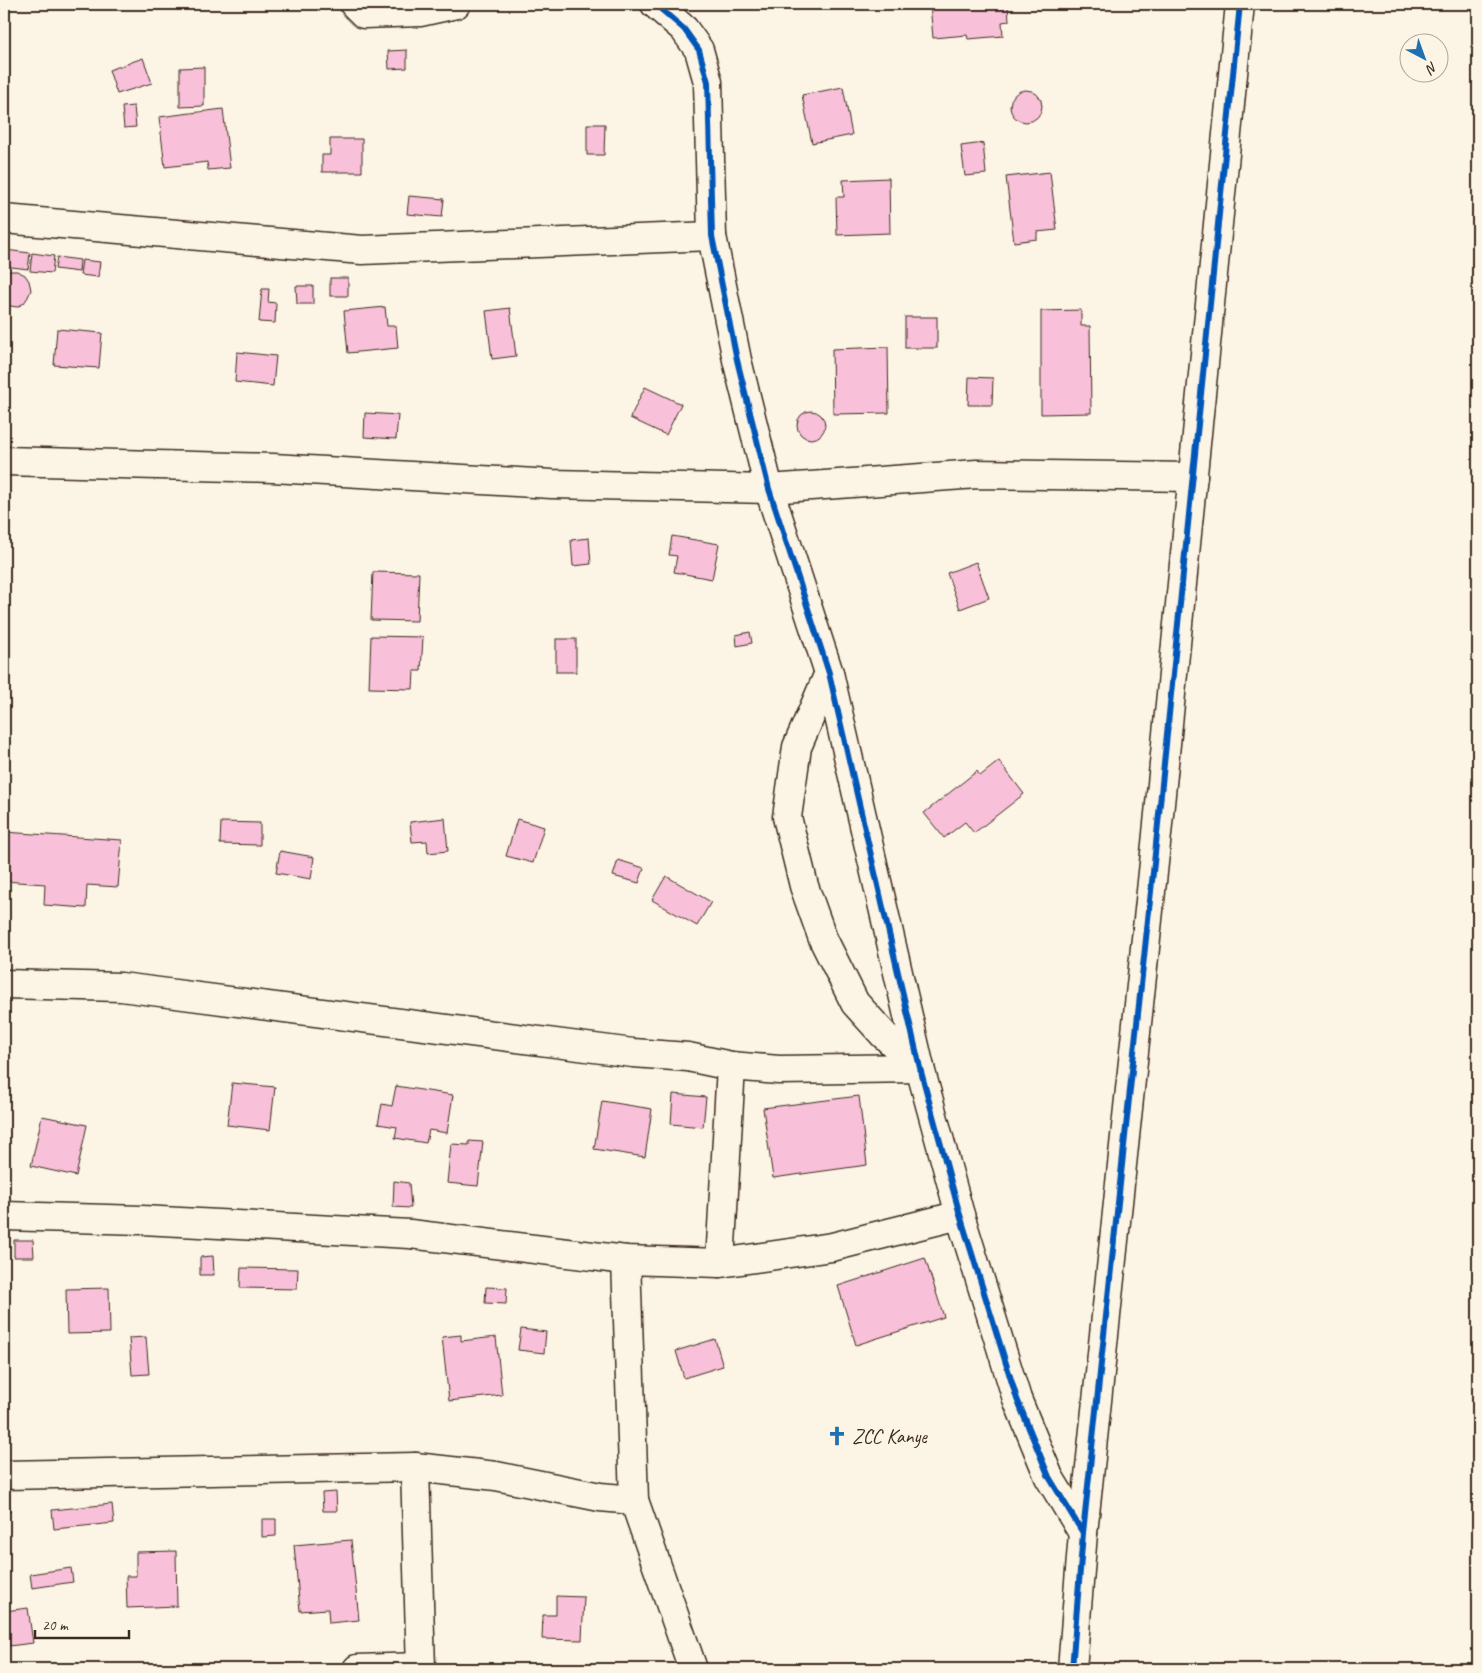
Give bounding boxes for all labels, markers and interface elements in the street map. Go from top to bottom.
north arrow [1400,32,1450,82]
text: N [1422,58,1441,78]
place label: ZCC Kanye [852,1424,928,1449]
church icon: ZCC Kanye [826,1425,848,1447]
scale bar [35,1608,129,1640]
text: 20 m [42,1616,69,1635]

